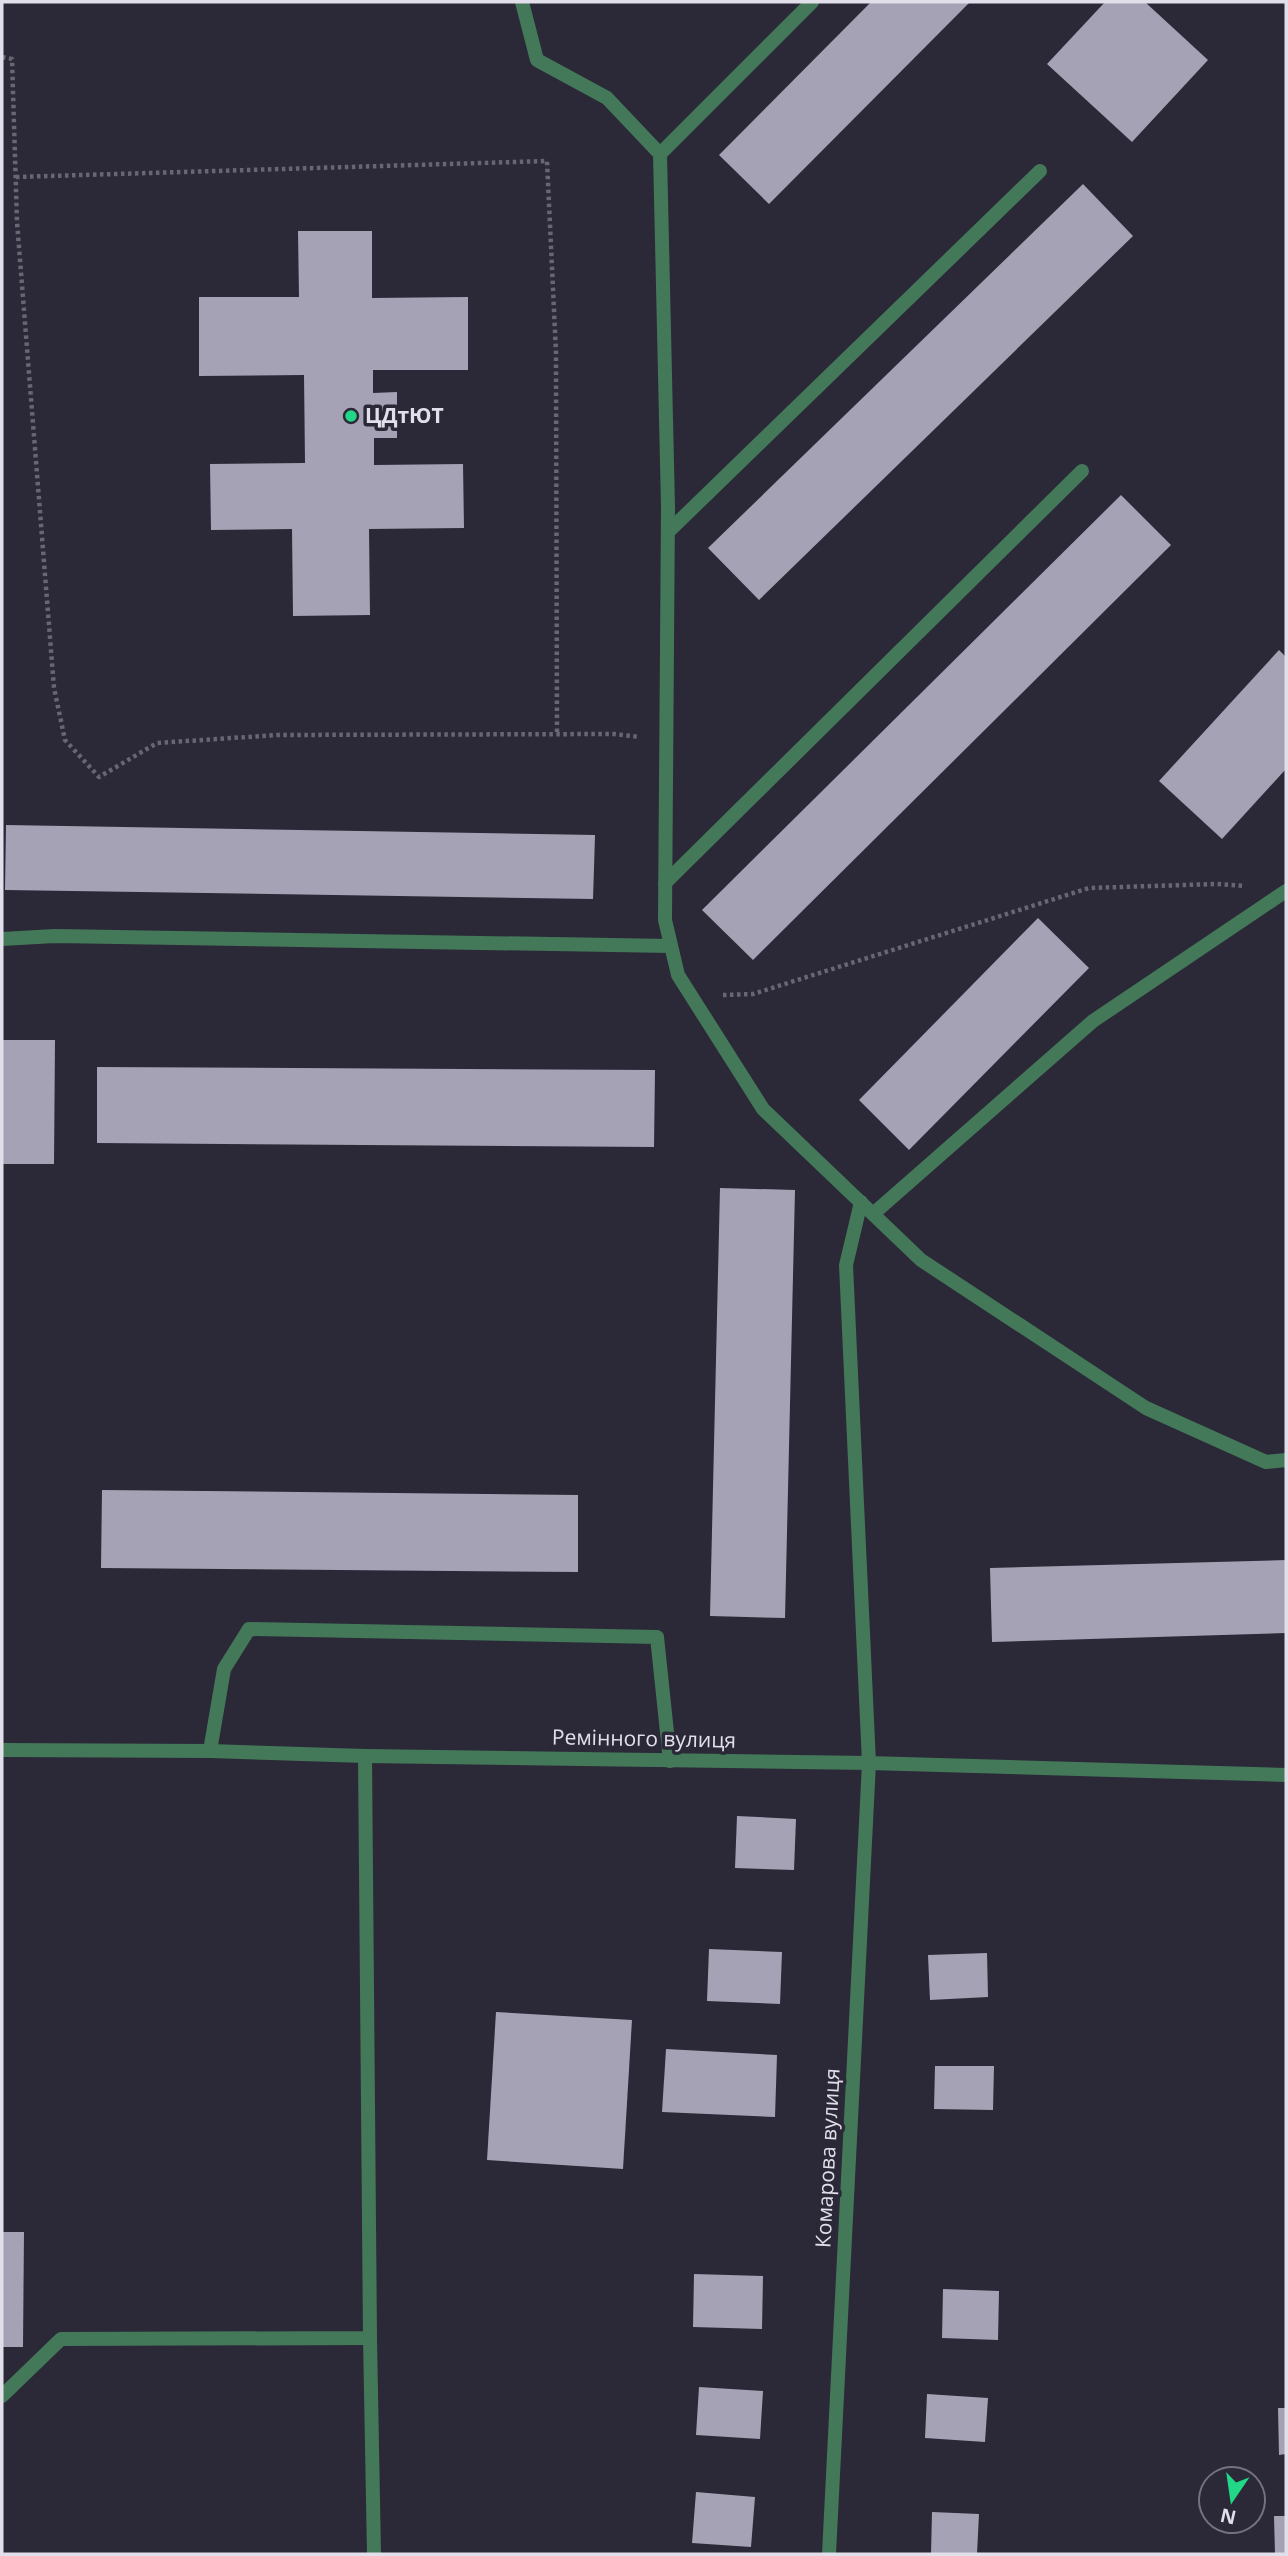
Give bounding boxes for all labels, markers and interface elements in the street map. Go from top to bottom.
place label: ЦДтЮТ [365,401,444,429]
marker: ЦДтЮТ [343,408,359,424]
street label: Ремінного вулиця [552,1722,736,1754]
street label: Комарова вулиця [808,2067,846,2249]
north arrow [1197,2465,1267,2535]
text: N [1218,2502,1239,2531]

